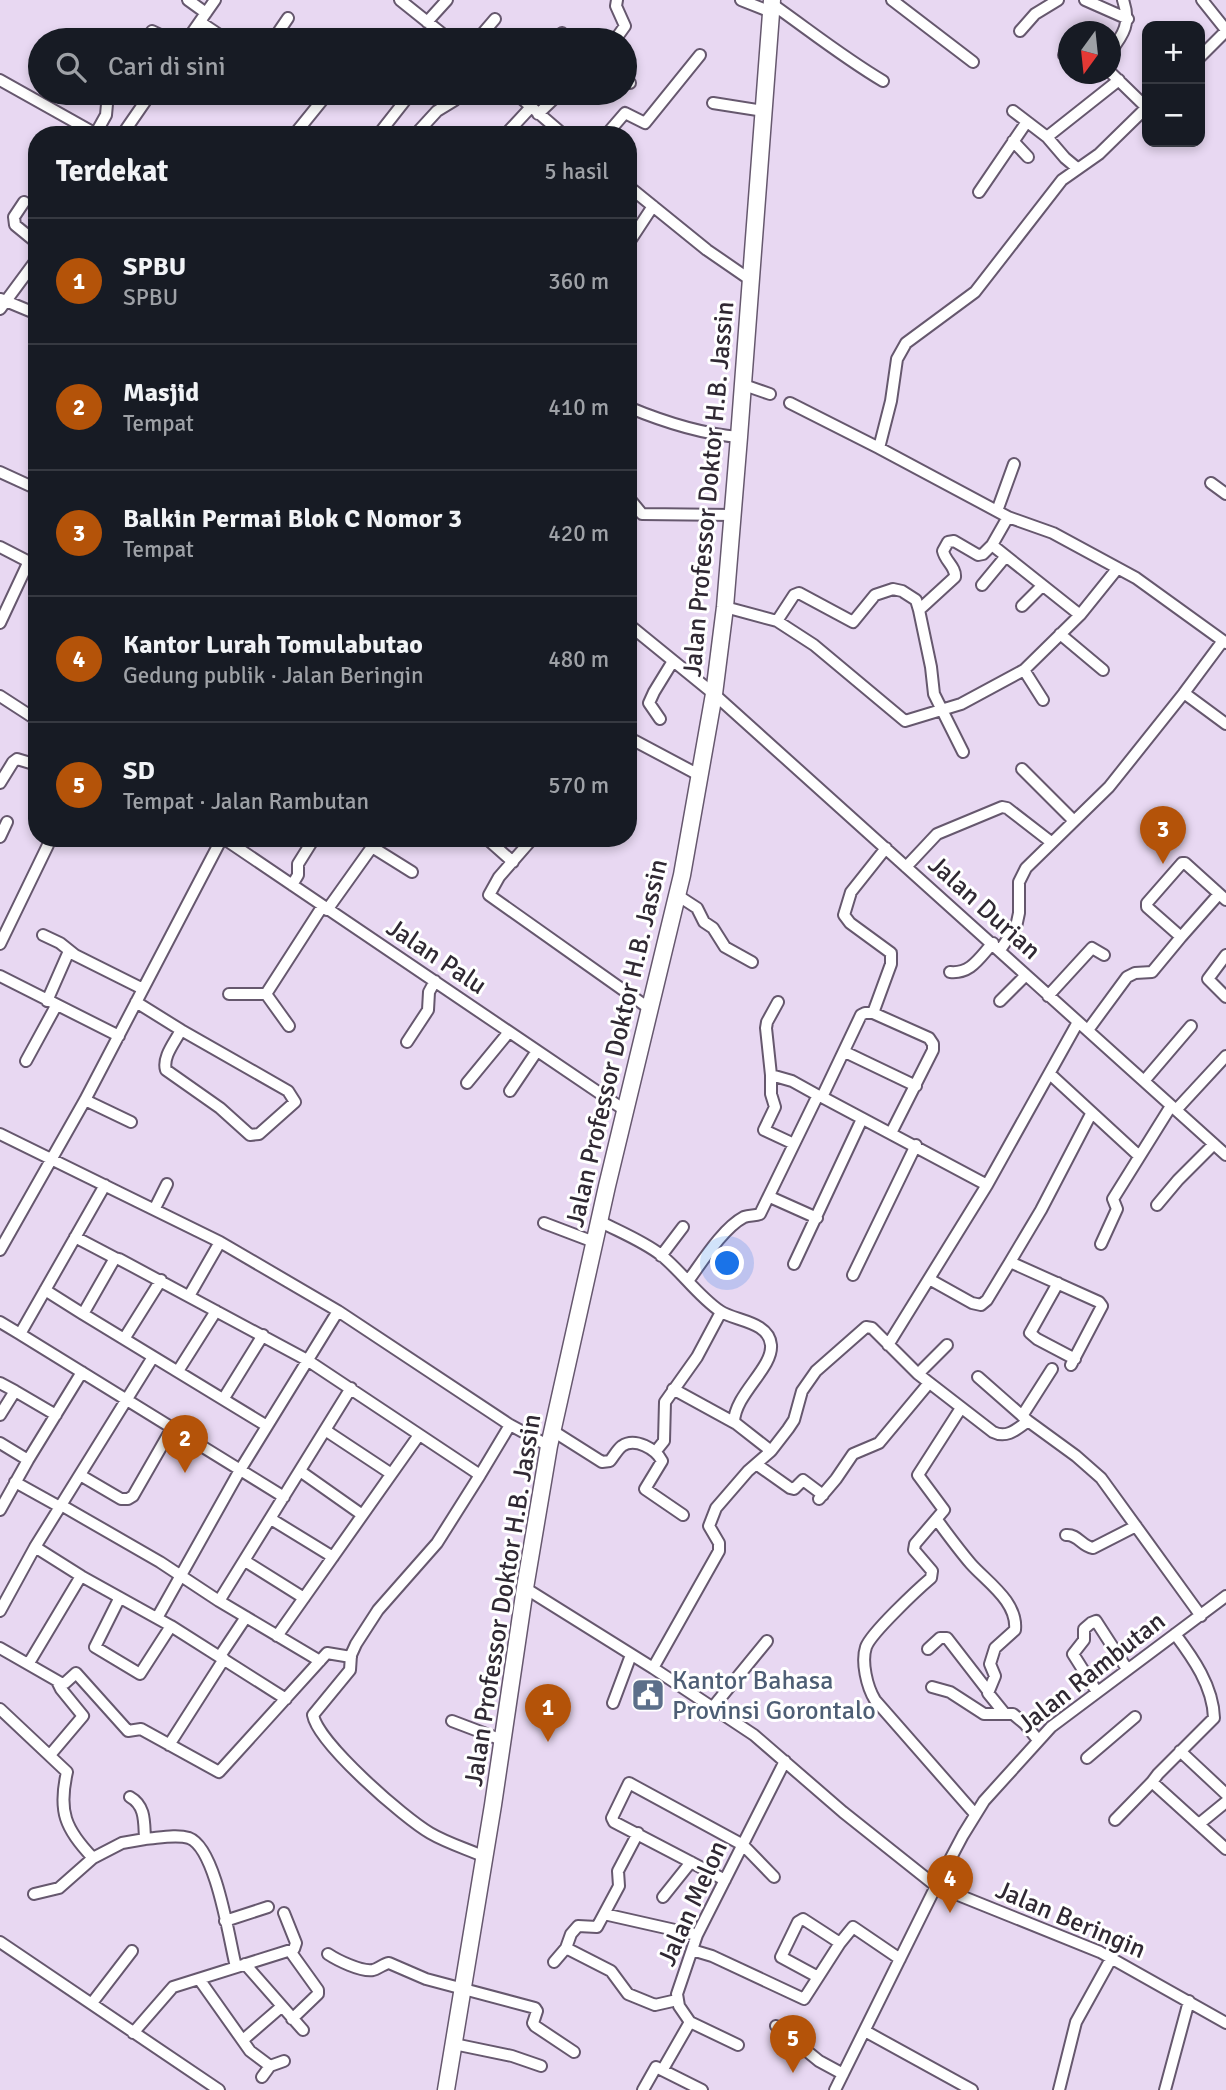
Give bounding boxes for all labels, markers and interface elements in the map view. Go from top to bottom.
north arrow [1058,21,1121,84]
map controls [1142,21,1205,147]
button: + [1142,21,1205,84]
search box [28,28,637,105]
icon: search [52,48,90,86]
text: Cari di sini [108,51,226,83]
button: − [1142,84,1205,147]
text: Terdekat [56,153,168,190]
text: 5 hasil [544,157,609,186]
text: SPBU [123,251,186,283]
text: 1 [73,267,85,296]
text: 360 m [548,267,609,296]
text: SPBU [123,283,178,312]
street label: Jalan Professor Doktor H.B. Jassin [677,300,741,678]
text: Masjid [123,377,199,409]
text: 2 [73,393,85,422]
text: 410 m [548,393,609,422]
text: Tempat [123,409,194,438]
text: Balkin Permai Blok C Nomor 3 [123,503,462,535]
text: 3 [73,519,85,548]
text: 420 m [548,519,609,548]
text: Tempat [123,535,194,564]
text: Kantor Lurah Tomulabutao [123,629,423,661]
text: 4 [73,645,85,674]
text: 480 m [548,645,609,674]
text: Gedung publik · Jalan Beringin [123,661,424,690]
text: SD [123,755,155,787]
text: 5 [73,771,85,800]
text: 570 m [548,771,609,800]
text: Tempat · Jalan Rambutan [123,787,369,816]
pin: 3 [1140,806,1186,864]
street label: Jalan Durian [921,849,1047,967]
street label: Jalan Professor Doktor H.B. Jassin [559,856,675,1230]
street label: Jalan Palu [380,912,493,1002]
your location [710,1246,744,1280]
street label: Jalan Professor Doktor H.B. Jassin [458,1412,548,1789]
pin: 2 [162,1415,208,1473]
street label: Jalan Rambutan [1011,1605,1172,1740]
place label: Kantor Bahasa Provinsi Gorontalo [672,1665,876,1727]
public building icon: Kantor Bahasa Provinsi Gorontalo [629,1676,667,1714]
pin: 1 [525,1684,571,1742]
street label: Jalan Melon [651,1836,735,1971]
pin: 4 [927,1855,973,1913]
street label: Jalan Beringin [991,1874,1150,1966]
pin: 5 [770,2015,816,2073]

